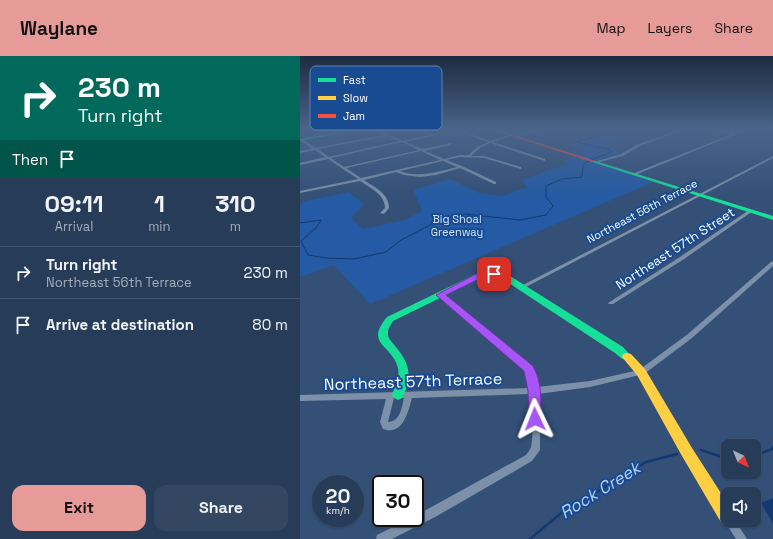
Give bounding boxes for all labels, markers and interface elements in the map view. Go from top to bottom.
text: Waylane [20,16,98,41]
text: Map [596,19,626,37]
text: Layers [648,19,692,37]
text: Share [714,19,753,37]
legend [310,66,442,130]
text: 230 m [78,69,161,105]
icon: right [12,72,64,124]
text: Fast [343,73,366,87]
text: Slow [343,91,368,105]
text: Turn right [78,104,162,127]
text: Jam [343,109,365,123]
icon: arrive [56,148,78,170]
text: Then [12,150,48,169]
street label: Northeast 56th Terrace [584,176,700,246]
text: 09:11 [44,188,104,219]
text: 1 [154,188,165,219]
text: 310 [215,188,256,219]
street label: Northeast 57th Street [613,204,738,293]
park label: Big Shoal Greenway [431,212,483,239]
text: Arrival [55,218,93,235]
text: min [148,218,170,235]
text: m [230,218,241,235]
text: Turn right [46,255,117,274]
pin [477,257,511,291]
icon: right [12,262,34,284]
text: 230 m [244,263,288,282]
icon: arrive [483,263,505,285]
text: Northeast 56th Terrace [46,274,192,291]
icon: arrive [12,314,34,336]
text: Arrive at destination [46,315,194,334]
text: 80 m [252,315,288,334]
street label: Northeast 57th Terrace [323,368,503,395]
position arrow [514,398,556,440]
north arrow [721,439,761,479]
map controls [721,439,761,527]
water label: Rock Creek [555,456,646,523]
speed limit sign: 30 [372,475,424,527]
text: 20 [326,483,350,509]
button: Exit [12,485,146,531]
button: Share [154,485,288,531]
button: sound [721,487,761,527]
text: km/h [326,504,350,517]

